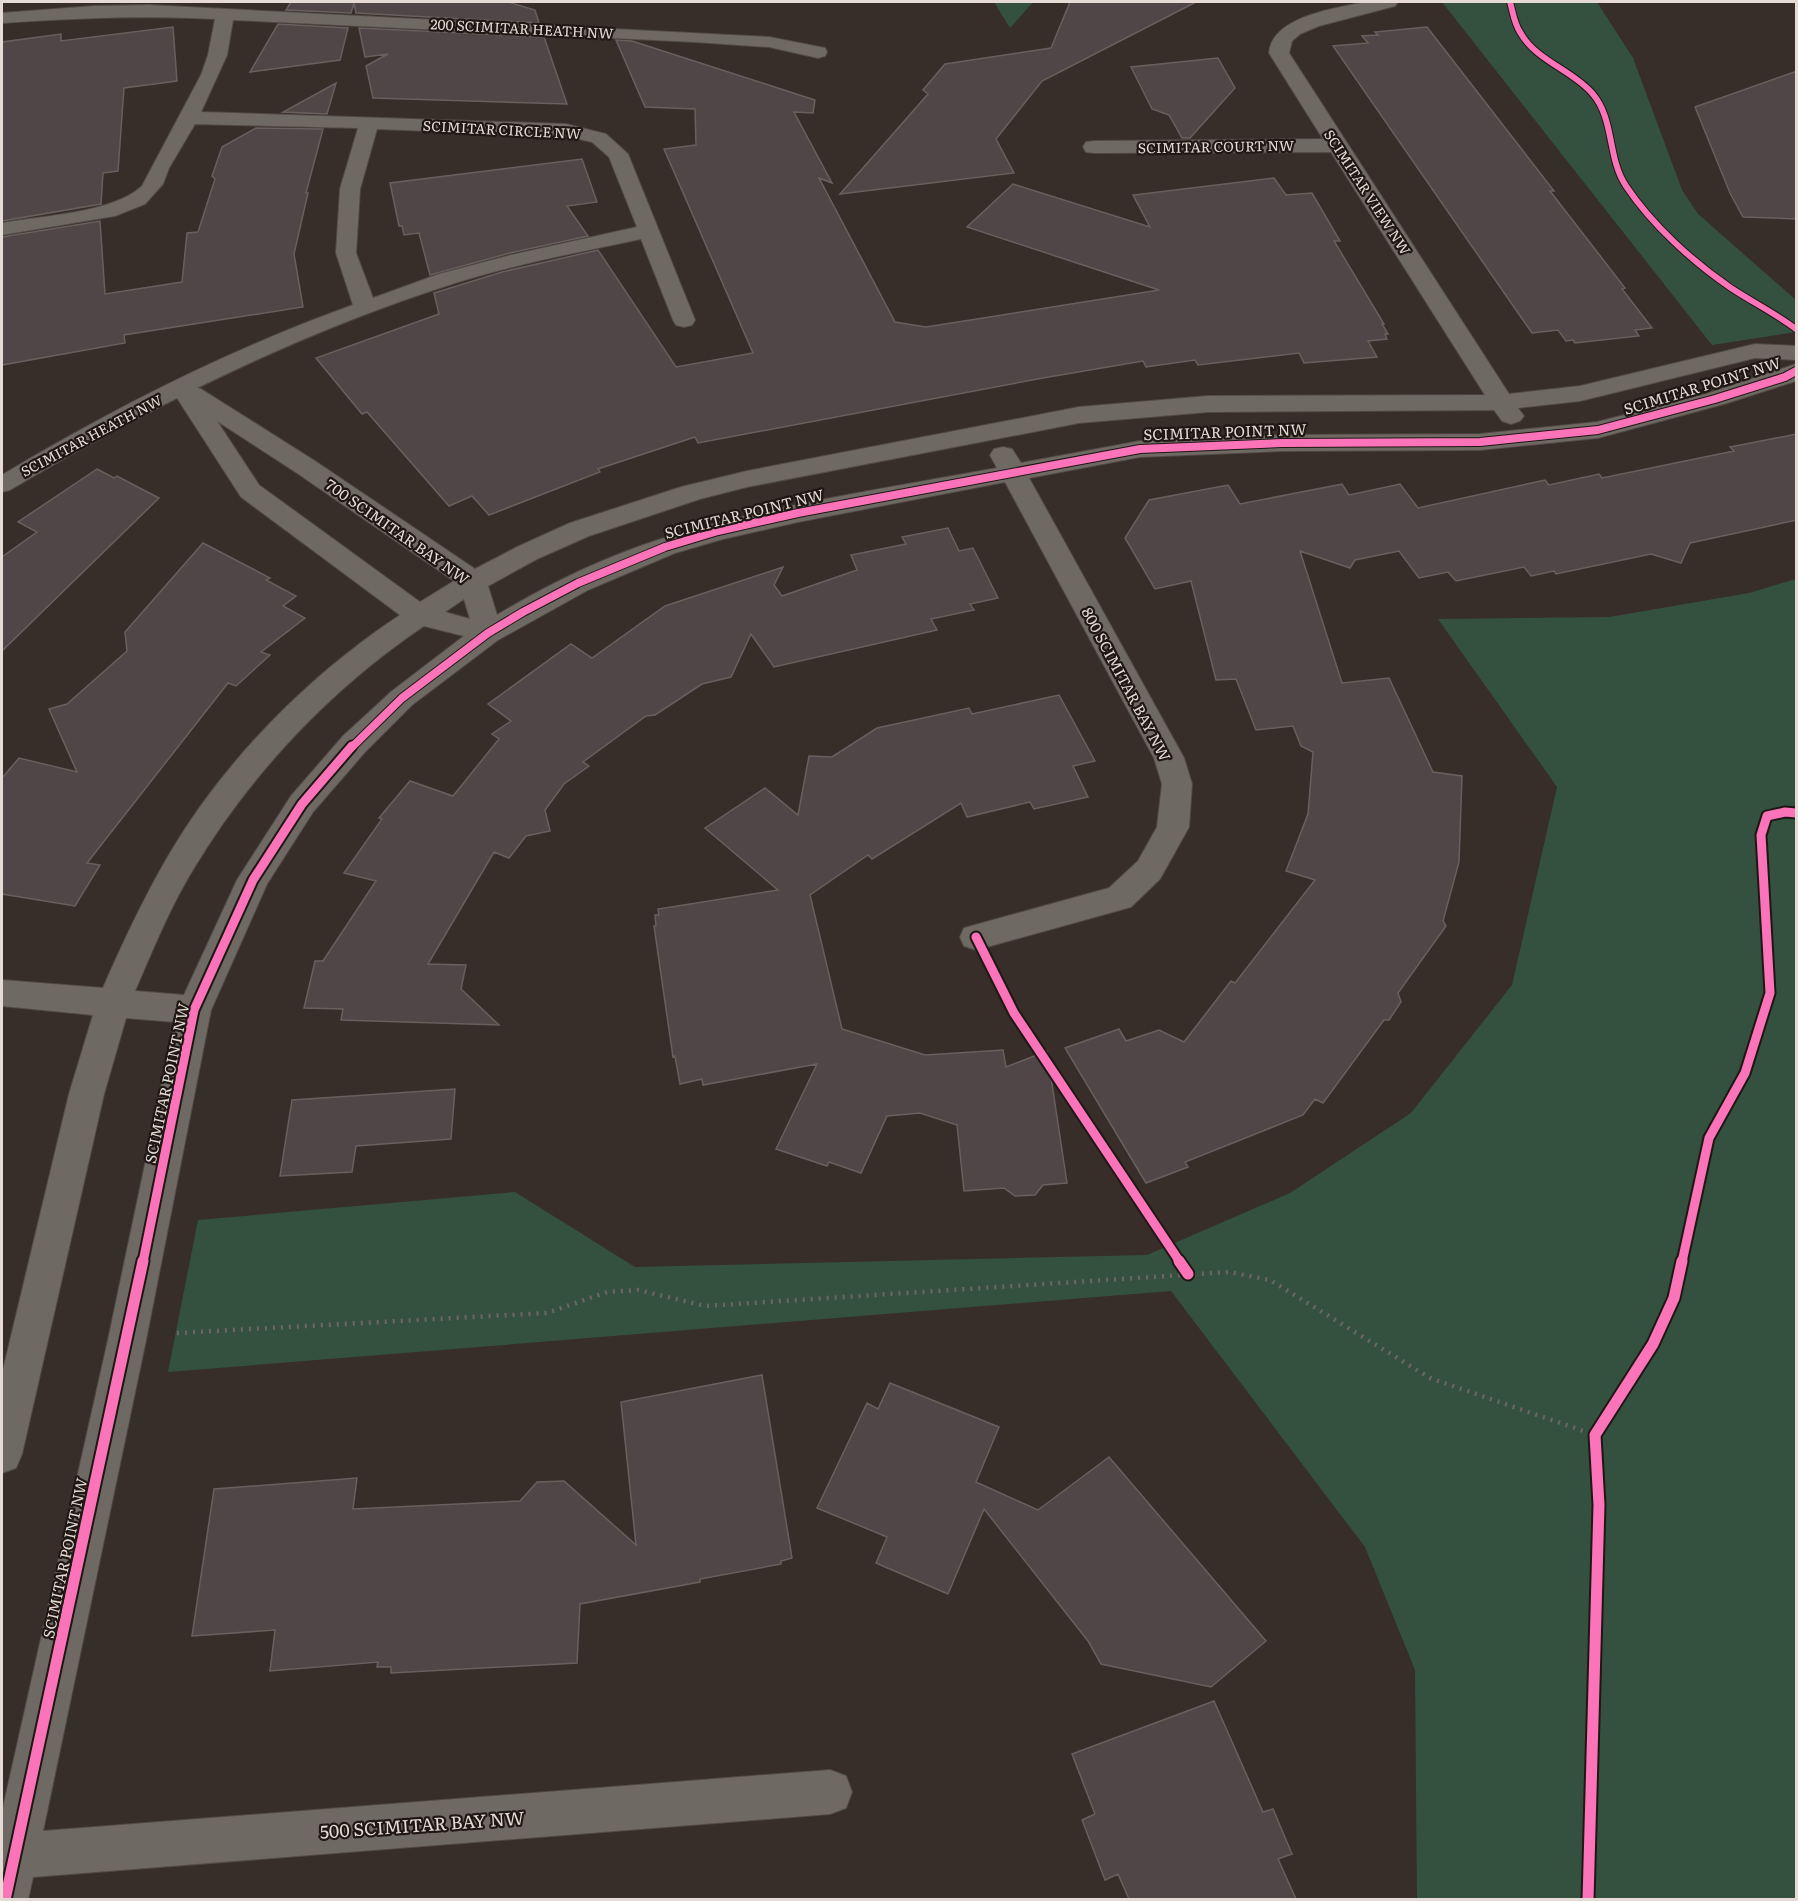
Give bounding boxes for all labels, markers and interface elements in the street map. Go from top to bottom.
street label: 200 SCIMITAR HEATH NW [430,13,614,43]
street label: SCIMITAR CIRCLE NW [422,115,582,143]
street label: SCIMITAR VIEW NW [1320,125,1416,259]
street label: SCIMITAR COURT NW [1138,135,1294,157]
street label: SCIMITAR POINT NW [1621,350,1784,420]
street label: SCIMITAR HEATH NW [17,389,165,481]
street label: SCIMITAR POINT NW [1143,417,1308,445]
street label: 700 SCIMITAR BAY NW [321,473,475,590]
street label: SCIMITAR POINT NW [662,482,827,544]
street label: 800 SCIMITAR BAY NW [1077,603,1178,766]
street label: SCIMITAR POINT NW [138,1000,194,1165]
street label: SCIMITAR POINT NW [36,1475,92,1640]
street label: 500 SCIMITAR BAY NW [319,1803,526,1845]

